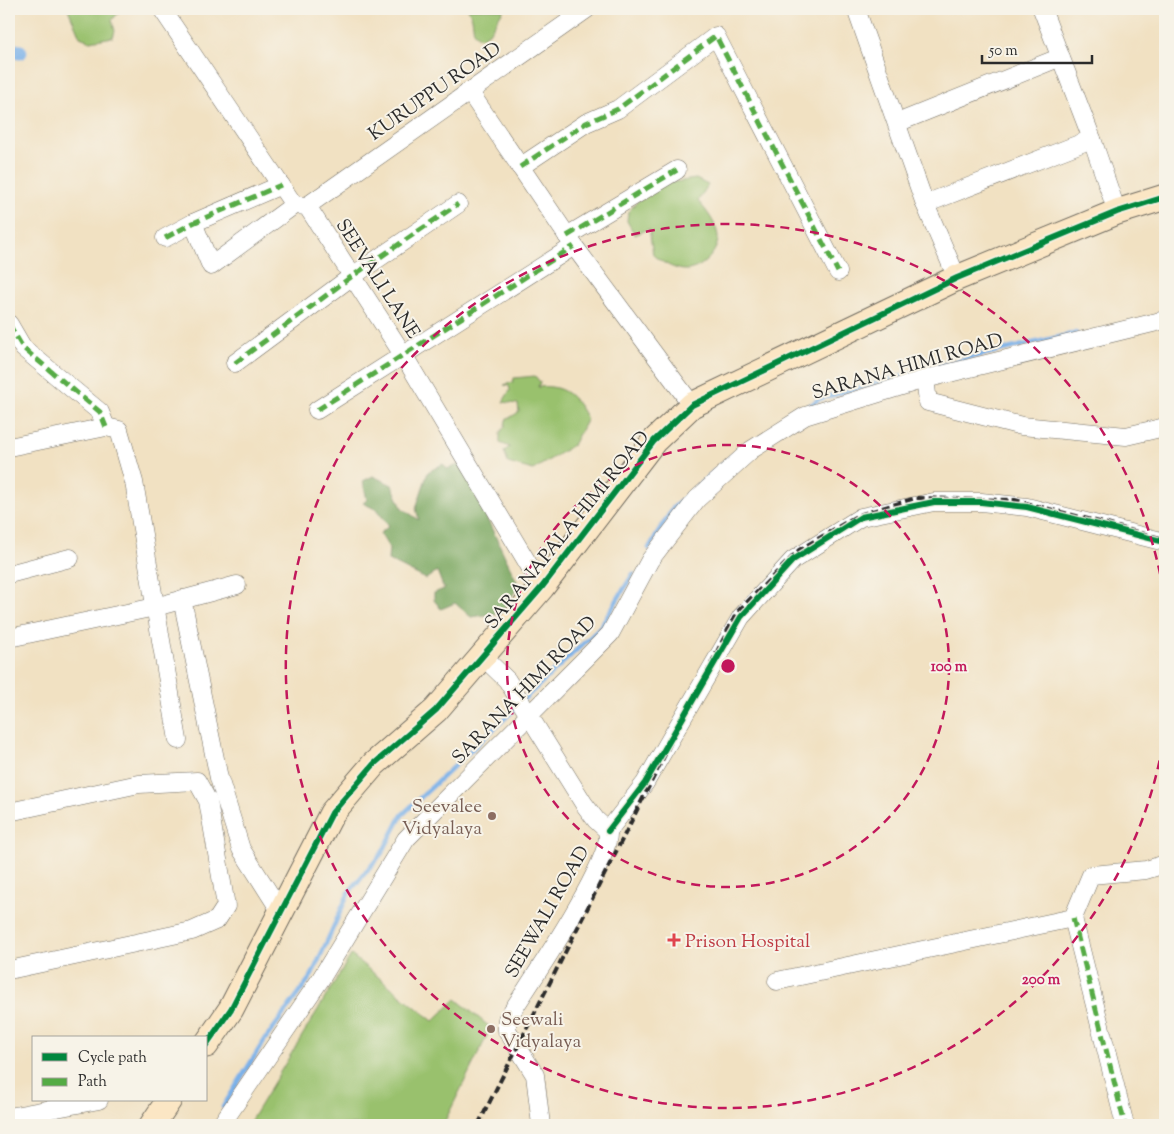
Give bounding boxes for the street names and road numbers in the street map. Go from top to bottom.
street label: KURUPPU ROAD [364,36,507,148]
street label: SEEVALI LANE [328,214,426,345]
street label: SARANA HIMI ROAD [809,327,1006,408]
street label: SARANAPALA HIMI ROAD [479,425,657,636]
street label: SARANA HIMI ROAD [446,610,603,771]
street label: SEEWALI ROAD [499,841,597,983]

